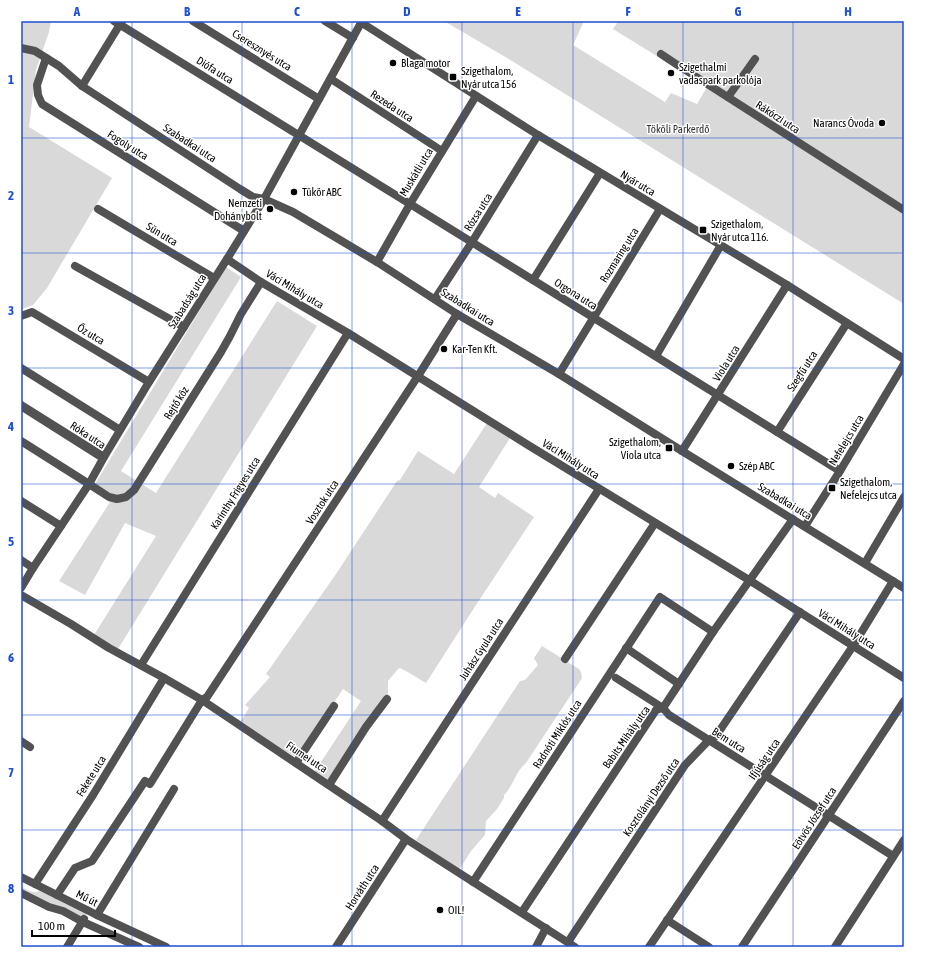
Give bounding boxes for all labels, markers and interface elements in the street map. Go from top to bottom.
text: A [73,4,81,19]
text: B [184,4,191,19]
text: C [294,4,300,19]
text: D [403,4,411,19]
text: E [515,4,521,19]
text: F [625,4,631,19]
text: G [735,4,742,19]
text: H [844,4,852,19]
street label: Cseresznyés utca [230,27,294,73]
street label: Diófa utca [194,54,236,86]
place label: Blaga motor [401,57,451,69]
marker: Blaga motor [388,58,398,68]
place label: Szigethalmi vadaspark parkolója [679,61,762,86]
place label: Szigethalom, Nyár utca 156 [461,65,516,90]
marker: Szigethalmi vadaspark parkolója [666,68,676,78]
text: 1 [8,72,14,87]
marker: Szigethalom, Nyár utca 156 [448,72,458,82]
street label: Rezeda utca [368,88,416,124]
street label: Rákóczi utca [754,98,802,136]
place label: Narancs Óvoda [813,117,874,129]
marker: Narancs Óvoda [877,118,887,128]
street label: Szabadkai utca [161,121,219,165]
park label: Tököli Parkerdő [647,123,709,135]
street label: Fogoly utca [106,128,150,162]
street label: Muskátli utca [397,146,435,198]
street label: Nyár utca [618,168,658,198]
place label: Tükör ABC [302,186,342,198]
marker: Tükör ABC [289,187,299,197]
text: 2 [8,188,14,203]
street label: Rózsa utca [462,191,494,233]
place label: Nemzeti Dohánybolt [214,197,262,222]
marker: Nemzeti Dohánybolt [265,204,275,214]
place label: Szigethalom, Nyár utca 116. [711,218,768,243]
street label: Sün utca [144,220,180,248]
street label: Rozmaring utca [597,225,641,285]
marker: Szigethalom, Nyár utca 116. [698,225,708,235]
street label: Váci Mihály utca [264,267,326,311]
street label: Szabadság utca [165,272,209,330]
street label: Orgona utca [552,276,600,312]
street label: Szabadkai utca [439,286,497,328]
text: 3 [8,303,14,318]
street label: Őz utca [75,321,107,347]
place label: Kar-Ten Kft. [452,343,497,355]
street label: Viola utca [710,343,742,383]
marker: Kar-Ten Kft. [439,344,449,354]
street label: Szegfű utca [785,349,819,393]
street label: Rejtő köz [161,384,191,422]
street label: Nefelejcs utca [826,413,866,467]
text: 4 [7,419,14,434]
street label: Róka utca [68,419,108,451]
place label: Szigethalom, Viola utca [609,436,661,461]
street label: Váci Mihály utca [540,437,602,481]
marker: Szigethalom, Viola utca [664,443,674,453]
street label: Karinthy Frigyes utca [208,455,262,531]
place label: Szép ABC [739,460,775,472]
marker: Szép ABC [726,461,736,471]
place label: Szigethalom, Nefelejcs utca [840,476,897,501]
street label: Vosztok utca [303,478,341,526]
street label: Szabadkai utca [756,480,814,522]
marker: Szigethalom, Nefelejcs utca [827,483,837,493]
text: 5 [8,534,14,549]
street label: Váci Mihály utca [816,607,878,651]
street label: Juhász Gyula utca [457,616,505,682]
text: 6 [8,650,14,665]
street label: Radnóti Miklós utca [530,698,584,770]
street label: Babits Mihály utca [600,703,652,771]
street label: Bem utca [710,725,748,755]
street label: Ifjúság utca [746,736,782,782]
street label: Fiumei utca [284,739,330,775]
street label: Fekete utca [74,753,108,799]
street label: Kosztolányi Dezső utca [620,756,682,838]
text: 7 [8,765,14,780]
street label: Eötvös József utca [789,785,839,851]
street label: Horváth utca [343,862,381,912]
text: 8 [8,881,14,896]
street label: Mű út [74,888,100,908]
place label: OIL! [448,904,464,916]
marker: OIL! [435,905,445,915]
scale bar [32,912,115,938]
text: 100 m [38,919,65,933]

